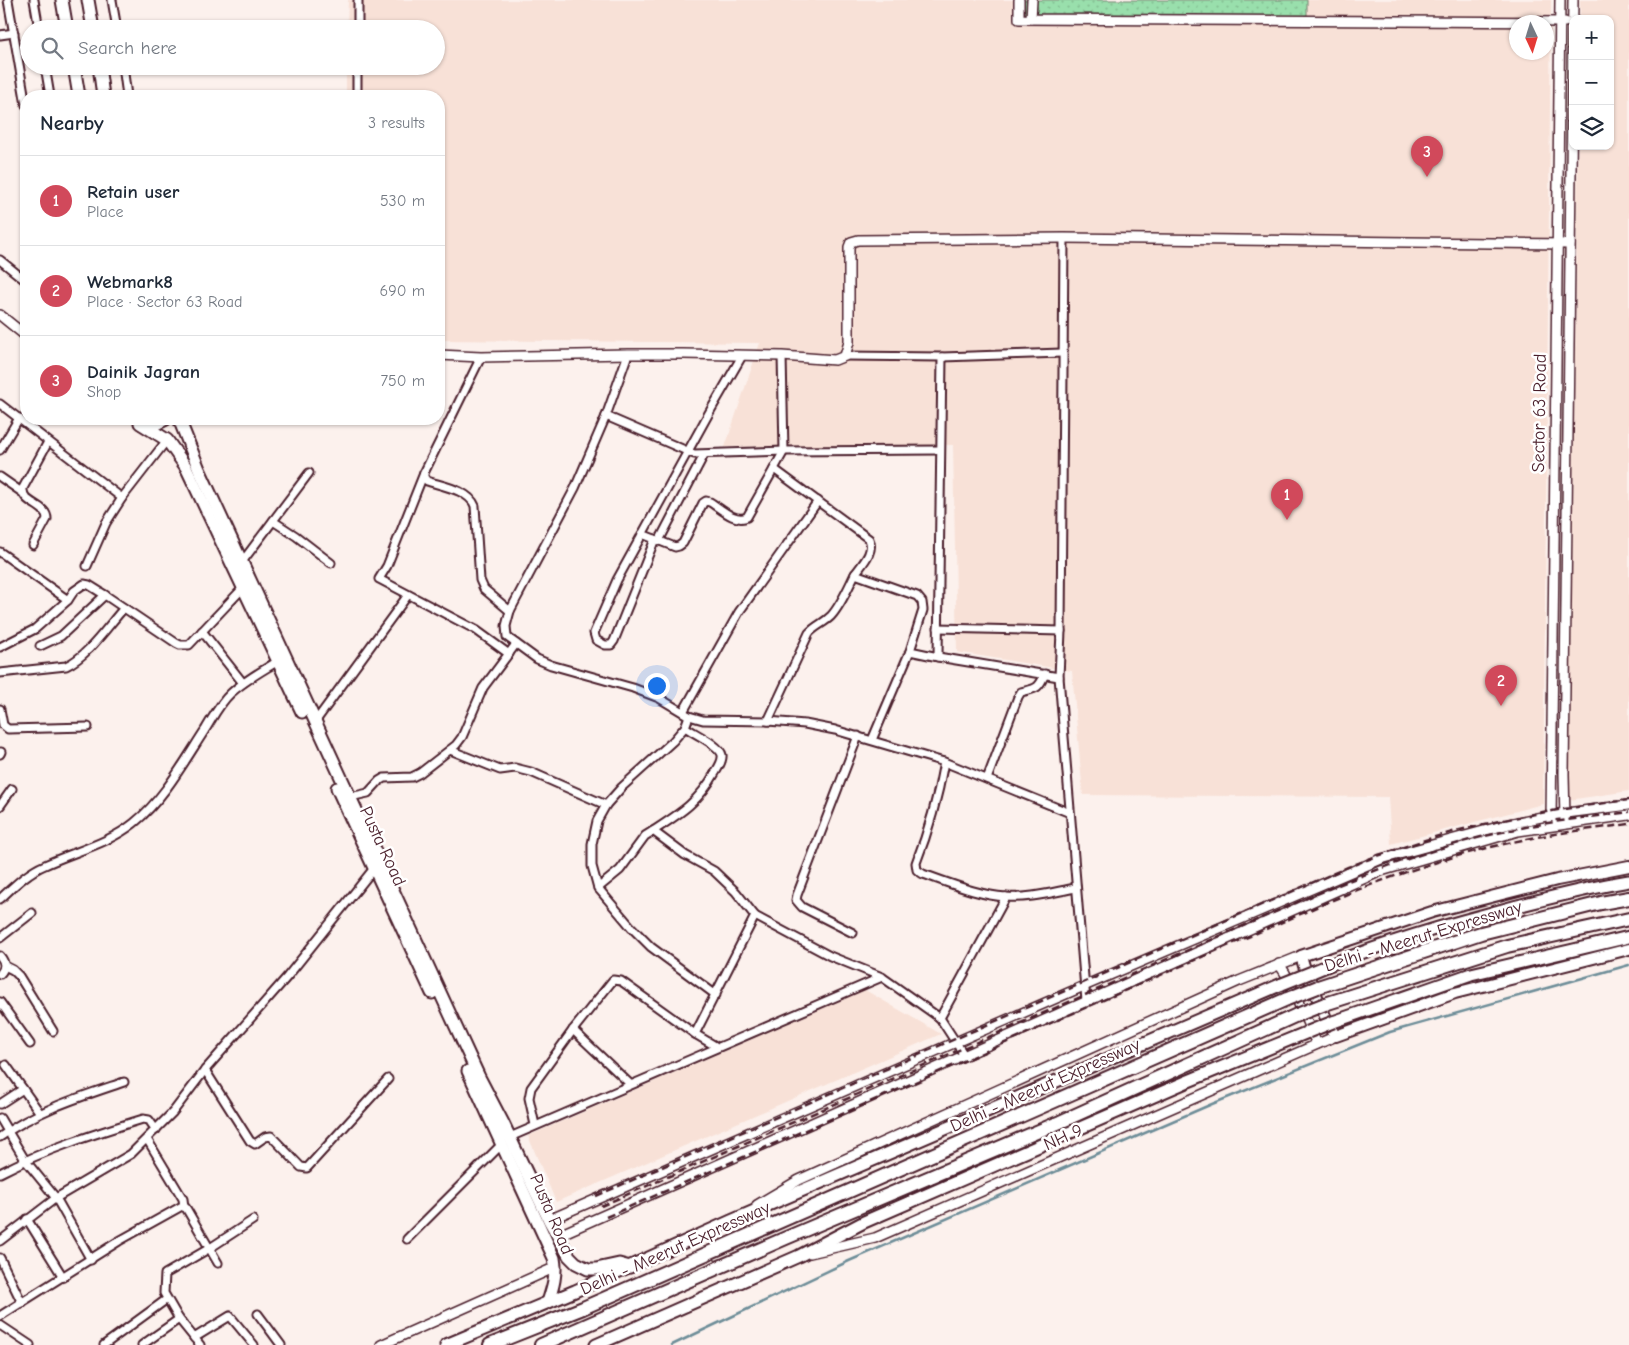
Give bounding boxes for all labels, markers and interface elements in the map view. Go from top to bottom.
north arrow [1509,15,1554,60]
map controls [1569,15,1614,150]
button: + [1569,15,1614,60]
search box [20,20,445,75]
icon: search [38,34,66,62]
text: Search here [78,37,177,59]
button: − [1569,60,1614,105]
button: layers [1569,105,1614,150]
text: Nearby [40,111,104,135]
text: 3 results [368,114,425,132]
pin: 3 [1411,136,1443,177]
text: Retain user [87,181,179,203]
text: 1 [53,192,59,210]
text: 530 m [380,192,425,210]
text: Place [87,203,123,221]
text: Webmark8 [87,271,173,293]
text: 2 [52,282,60,300]
text: 690 m [380,282,425,300]
text: Place · Sector 63 Road [87,293,242,311]
street label: Sector 63 Road [1528,353,1551,473]
text: Dainik Jagran [87,361,200,383]
text: 3 [52,372,60,390]
text: 750 m [380,372,425,390]
text: Shop [87,383,121,401]
pin: 1 [1271,479,1303,520]
pin: 2 [1485,665,1517,706]
your location [644,673,670,699]
street label: Pusta Road [355,803,410,889]
street label: Delhi - Meerut Expressway [1322,896,1525,977]
street label: Delhi - Meerut Expressway [947,1034,1144,1137]
street label: NH 9 [1040,1120,1086,1155]
street label: Pusta Road [525,1171,578,1258]
street label: Delhi - Meerut Expressway [577,1197,774,1300]

